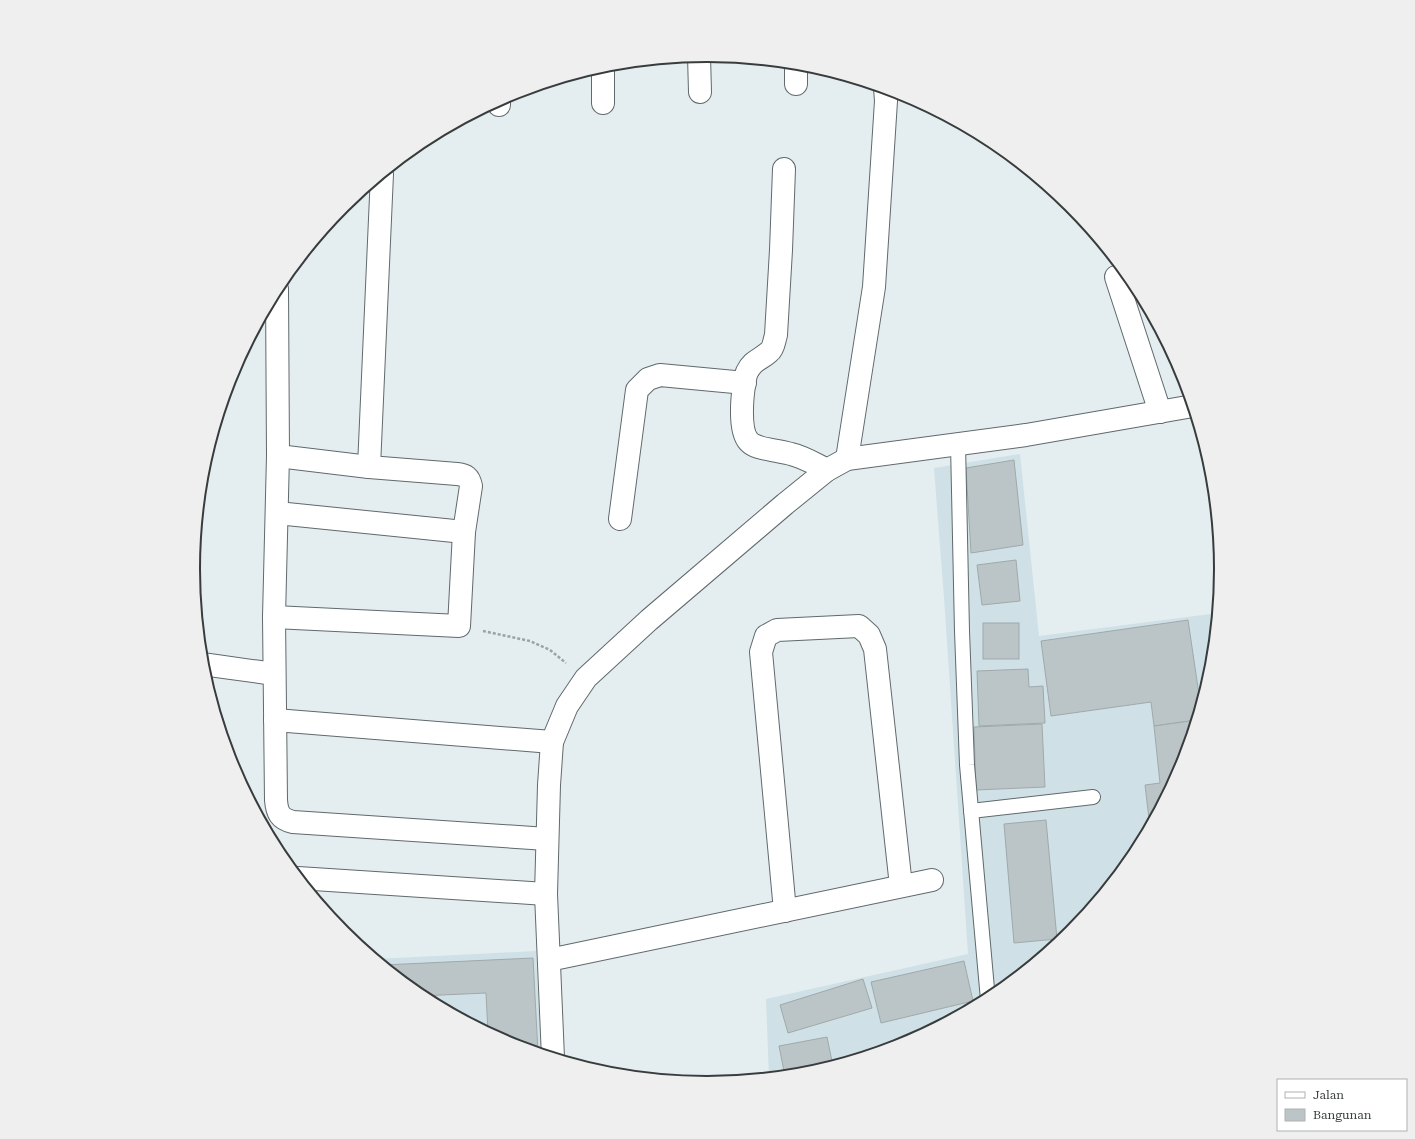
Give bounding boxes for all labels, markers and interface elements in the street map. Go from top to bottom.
legend [1277,1079,1407,1131]
text: Jalan [1313,1088,1344,1102]
text: Bangunan [1313,1108,1372,1122]

